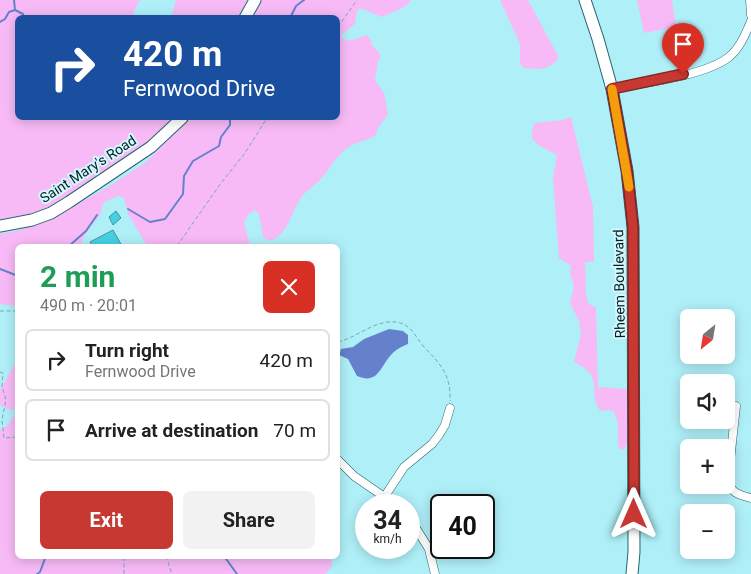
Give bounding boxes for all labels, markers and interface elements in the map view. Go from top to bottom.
pin [662,23,704,74]
icon: arrive [669,30,697,58]
text: 420 m [123,34,222,75]
icon: right [40,35,105,100]
text: Fernwood Drive [123,76,275,101]
street label: Saint Mary's Road [37,132,139,206]
street label: Rheem Boulevard [610,229,628,339]
text: 2 min [40,259,115,294]
button: close [263,261,315,313]
text: 490 m · 20:01 [40,296,137,315]
north arrow [680,309,735,364]
map controls [680,309,735,559]
text: Turn right [85,339,169,362]
icon: right [42,346,70,374]
text: 420 m [260,349,313,372]
text: Fernwood Drive [85,362,196,381]
button: sound [680,374,735,429]
icon: arrive [42,416,70,444]
text: Arrive at destination [85,419,258,442]
text: 70 m [273,419,316,442]
button: + [680,439,735,494]
position arrow [607,487,659,539]
button: Exit [40,491,173,549]
button: Share [183,491,315,549]
speed limit sign: 40 [430,494,495,559]
button: − [680,504,735,559]
text: 34 [373,506,402,535]
text: km/h [373,532,402,546]

